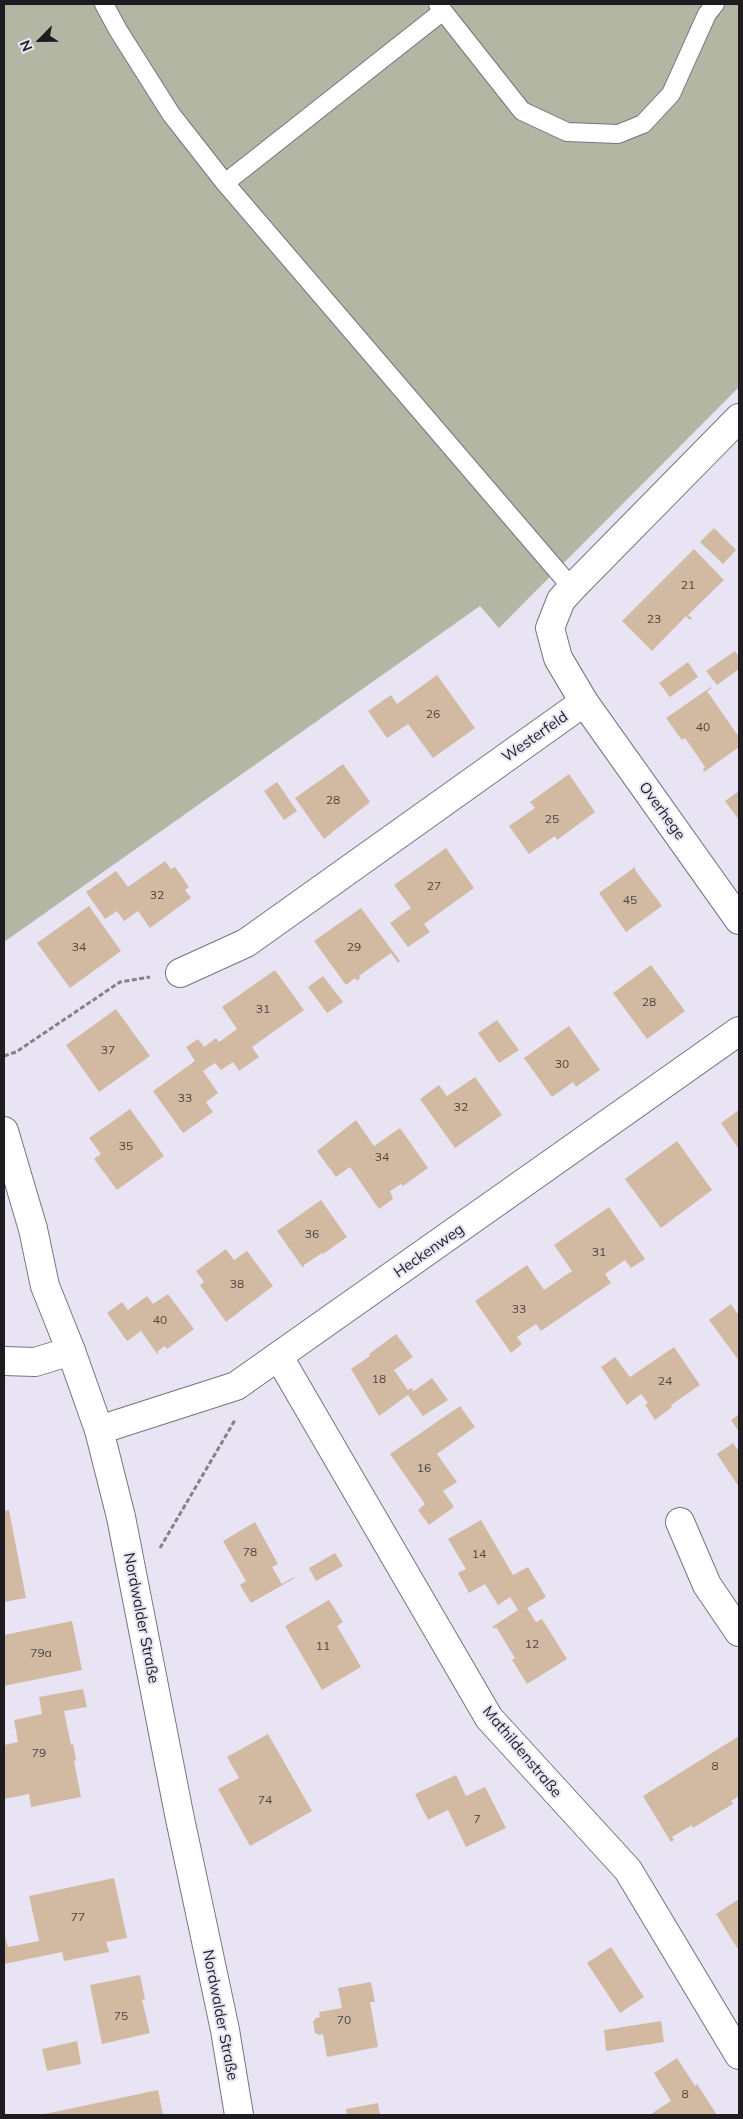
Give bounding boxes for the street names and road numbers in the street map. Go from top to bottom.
street label: Westerfeld [499,708,571,766]
street label: Overhege [635,779,689,843]
street label: Heckenweg [390,1220,468,1282]
street label: Nordwalder Straße [120,1551,162,1685]
street label: Mathildenstraße [479,1703,565,1801]
street label: Nordwalder Straße [199,1948,241,2082]

